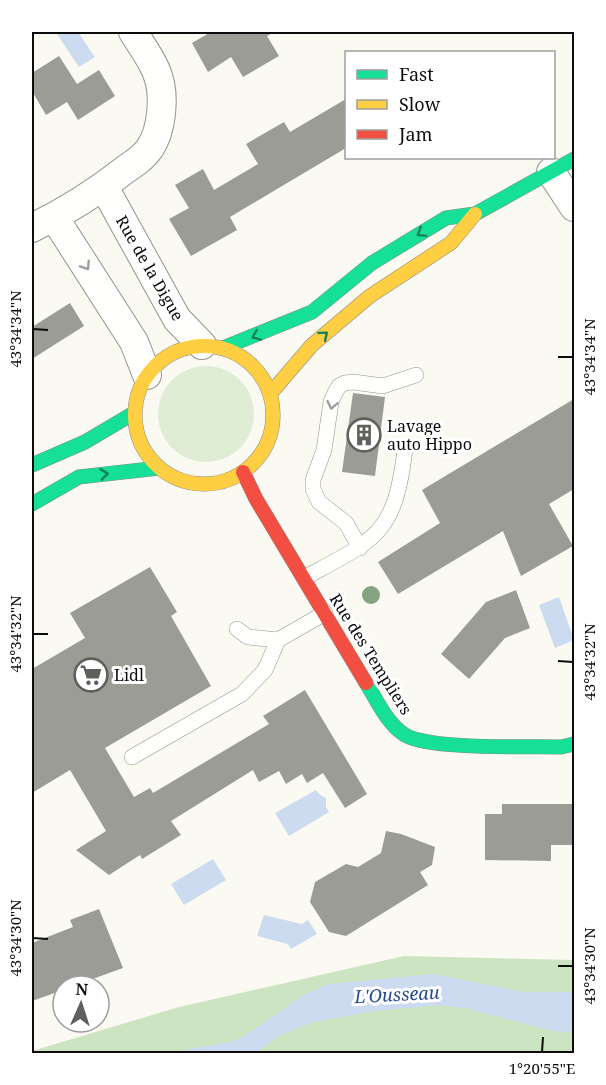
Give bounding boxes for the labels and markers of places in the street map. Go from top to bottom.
place label: Lavage auto Hippo [387,415,472,455]
building icon: Lavage auto Hippo [346,417,382,453]
supermarket icon: Lidl [73,657,109,693]
place label: Lidl [114,664,144,686]

